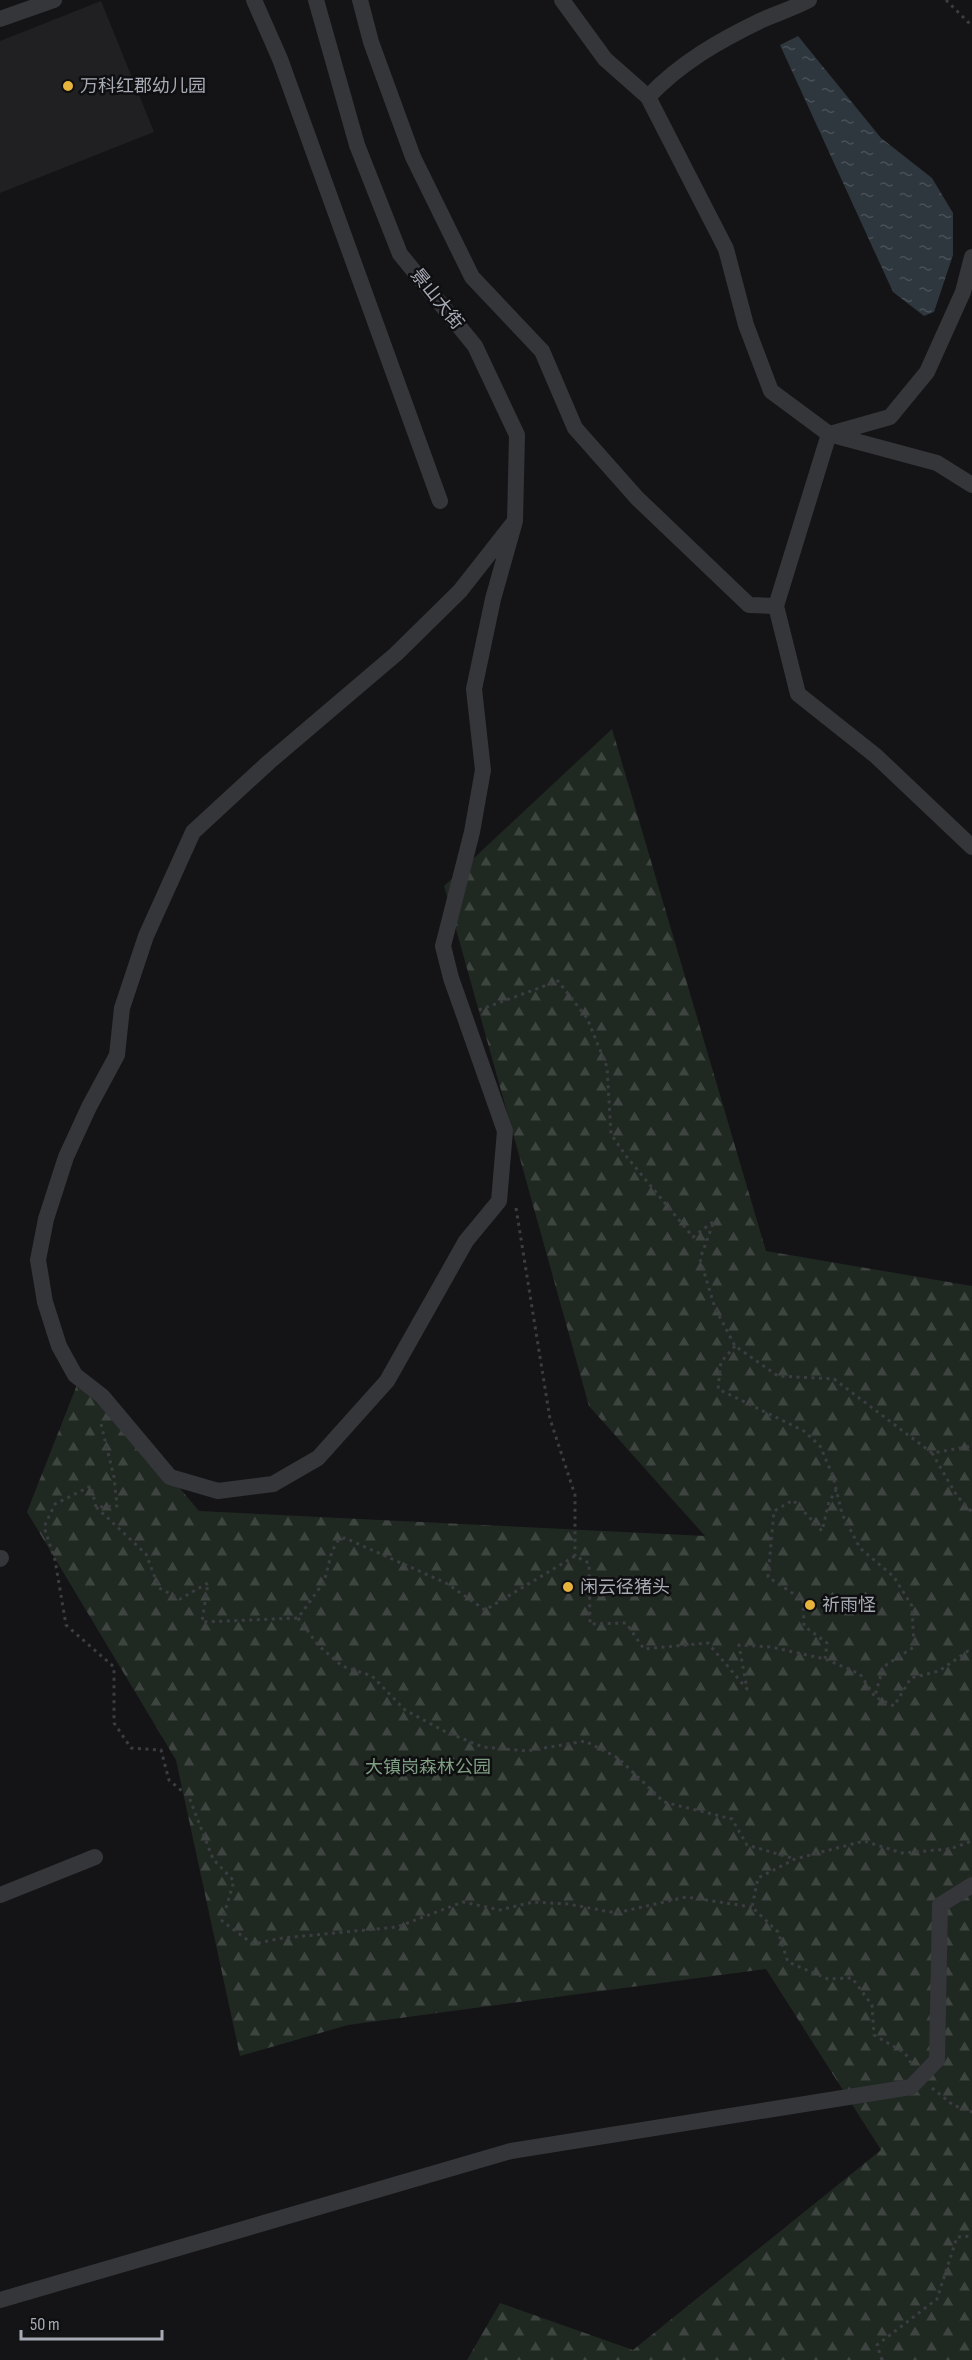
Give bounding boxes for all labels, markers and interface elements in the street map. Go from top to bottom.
place label: 万科红郡幼儿园 [80,76,206,97]
marker: 万科红郡幼儿园 [61,79,75,93]
street label: 景山大街 [406,264,468,334]
place label: 闲云径猪头 [580,1577,670,1598]
marker: 闲云径猪头 [561,1580,575,1594]
place label: 祈雨怪 [822,1595,876,1616]
marker: 祈雨怪 [803,1598,817,1612]
park label: 大镇岗森林公园 [365,1757,491,1778]
scale bar [21,2303,162,2341]
text: 50 m [30,2314,60,2335]

